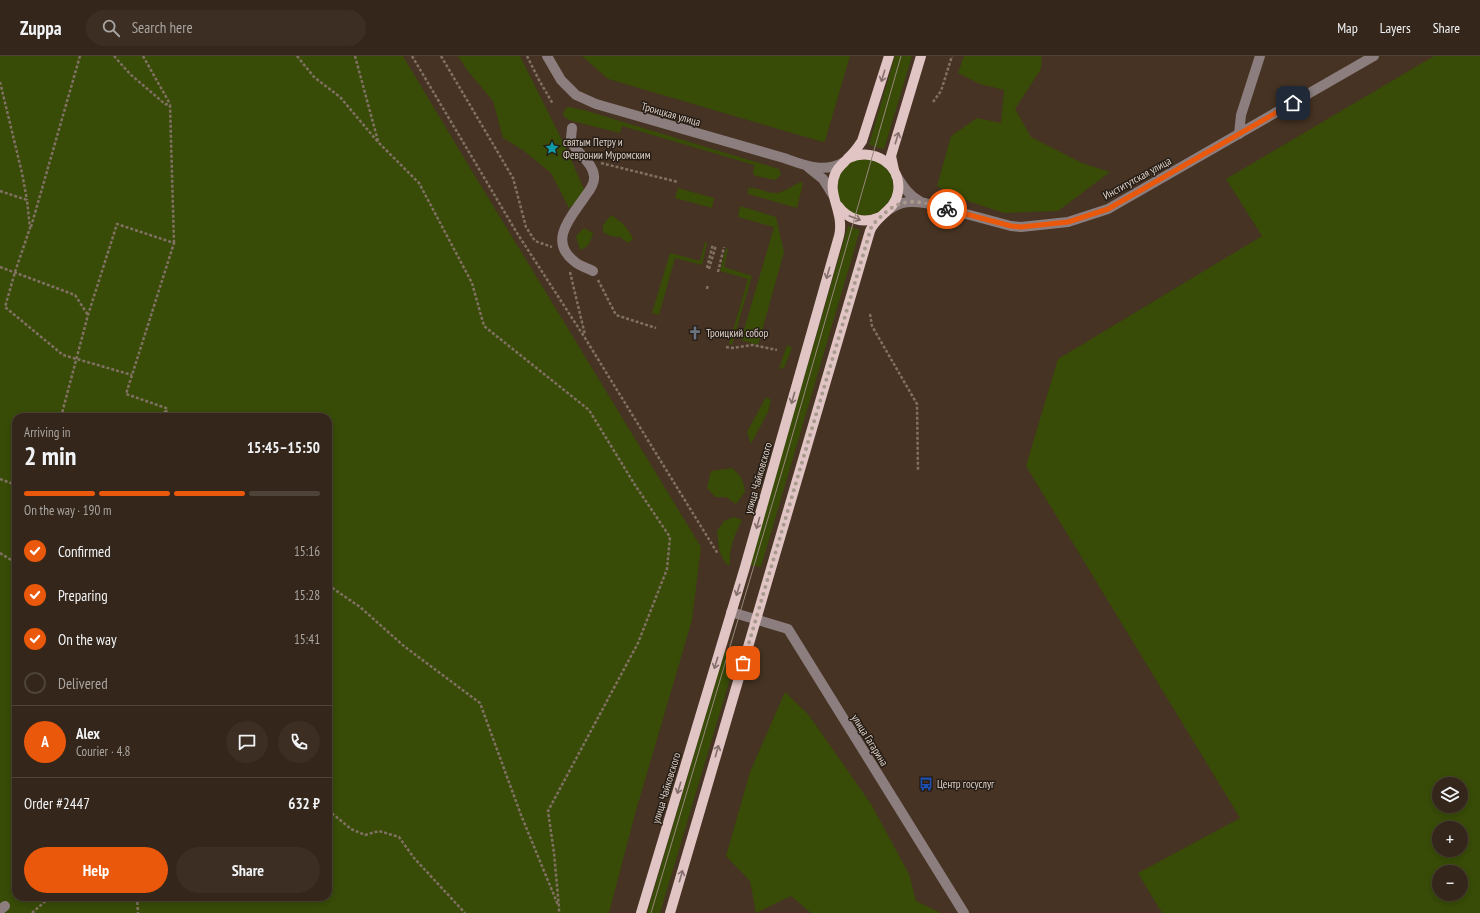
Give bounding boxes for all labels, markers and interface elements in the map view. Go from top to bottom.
search box [86,10,366,46]
text: Zuppa [20,16,62,40]
icon: search [100,17,122,39]
text: Search here [132,18,193,37]
text: Map [1337,19,1358,37]
text: Layers [1380,19,1411,37]
text: Share [1433,19,1460,37]
one-way arrow [879,69,886,82]
pin [1276,86,1310,120]
icon: home [1282,92,1304,114]
street label: Троицкая улица [640,99,702,129]
one-way arrow [894,132,901,145]
place label: святым Петру и Февронии Муромским [563,135,651,162]
place icon: святым Петру и Февронии Муромским [544,140,560,156]
street label: Институтская улица [1101,154,1173,202]
courier [927,189,967,229]
icon: bike [936,198,958,220]
one-way arrow [848,215,861,222]
one-way arrow [824,266,832,279]
church icon: Троицкий собор [687,325,703,341]
place label: Троицкий собор [706,326,768,340]
one-way arrow [789,391,796,404]
text: Arriving in [24,424,71,441]
text: 15:45–15:50 [247,438,320,457]
text: 2 min [24,439,77,472]
street label: улица Чайковского [741,440,775,515]
text: On the way · 190 m [24,502,111,519]
one-way arrow [753,517,761,530]
icon: check [24,540,46,562]
text: Confirmed [58,542,111,561]
text: 15:16 [294,543,320,560]
one-way arrow [734,583,741,596]
icon: check [24,584,46,606]
text: Preparing [58,586,108,605]
text: 15:28 [294,587,320,604]
icon: check [24,628,46,650]
text: On the way [58,630,117,649]
text: 15:41 [294,631,320,648]
pin [726,646,760,680]
icon: bag [732,652,754,674]
one-way arrow [712,656,719,669]
text: Delivered [58,674,108,693]
street label: улица Гагарина [849,711,891,769]
button: chat [226,721,268,763]
button: phone [278,721,320,763]
text: Alex [76,724,100,743]
text: A [41,732,49,751]
text: Courier · 4.8 [76,743,130,760]
one-way arrow [714,745,721,758]
street label: улица Чайковского [649,751,684,825]
bus stop icon: Центр госуслуг [918,776,934,792]
place label: Центр госуслуг [937,777,995,791]
map controls [1432,777,1468,901]
button: layers [1432,777,1468,813]
one-way arrow [675,781,682,794]
text: Order #2447 [24,794,90,813]
text: 632 ₽ [288,794,320,813]
button: + [1432,821,1468,857]
button: Help [24,847,168,893]
button: Share [176,847,320,893]
button: − [1432,865,1468,901]
one-way arrow [678,869,685,882]

